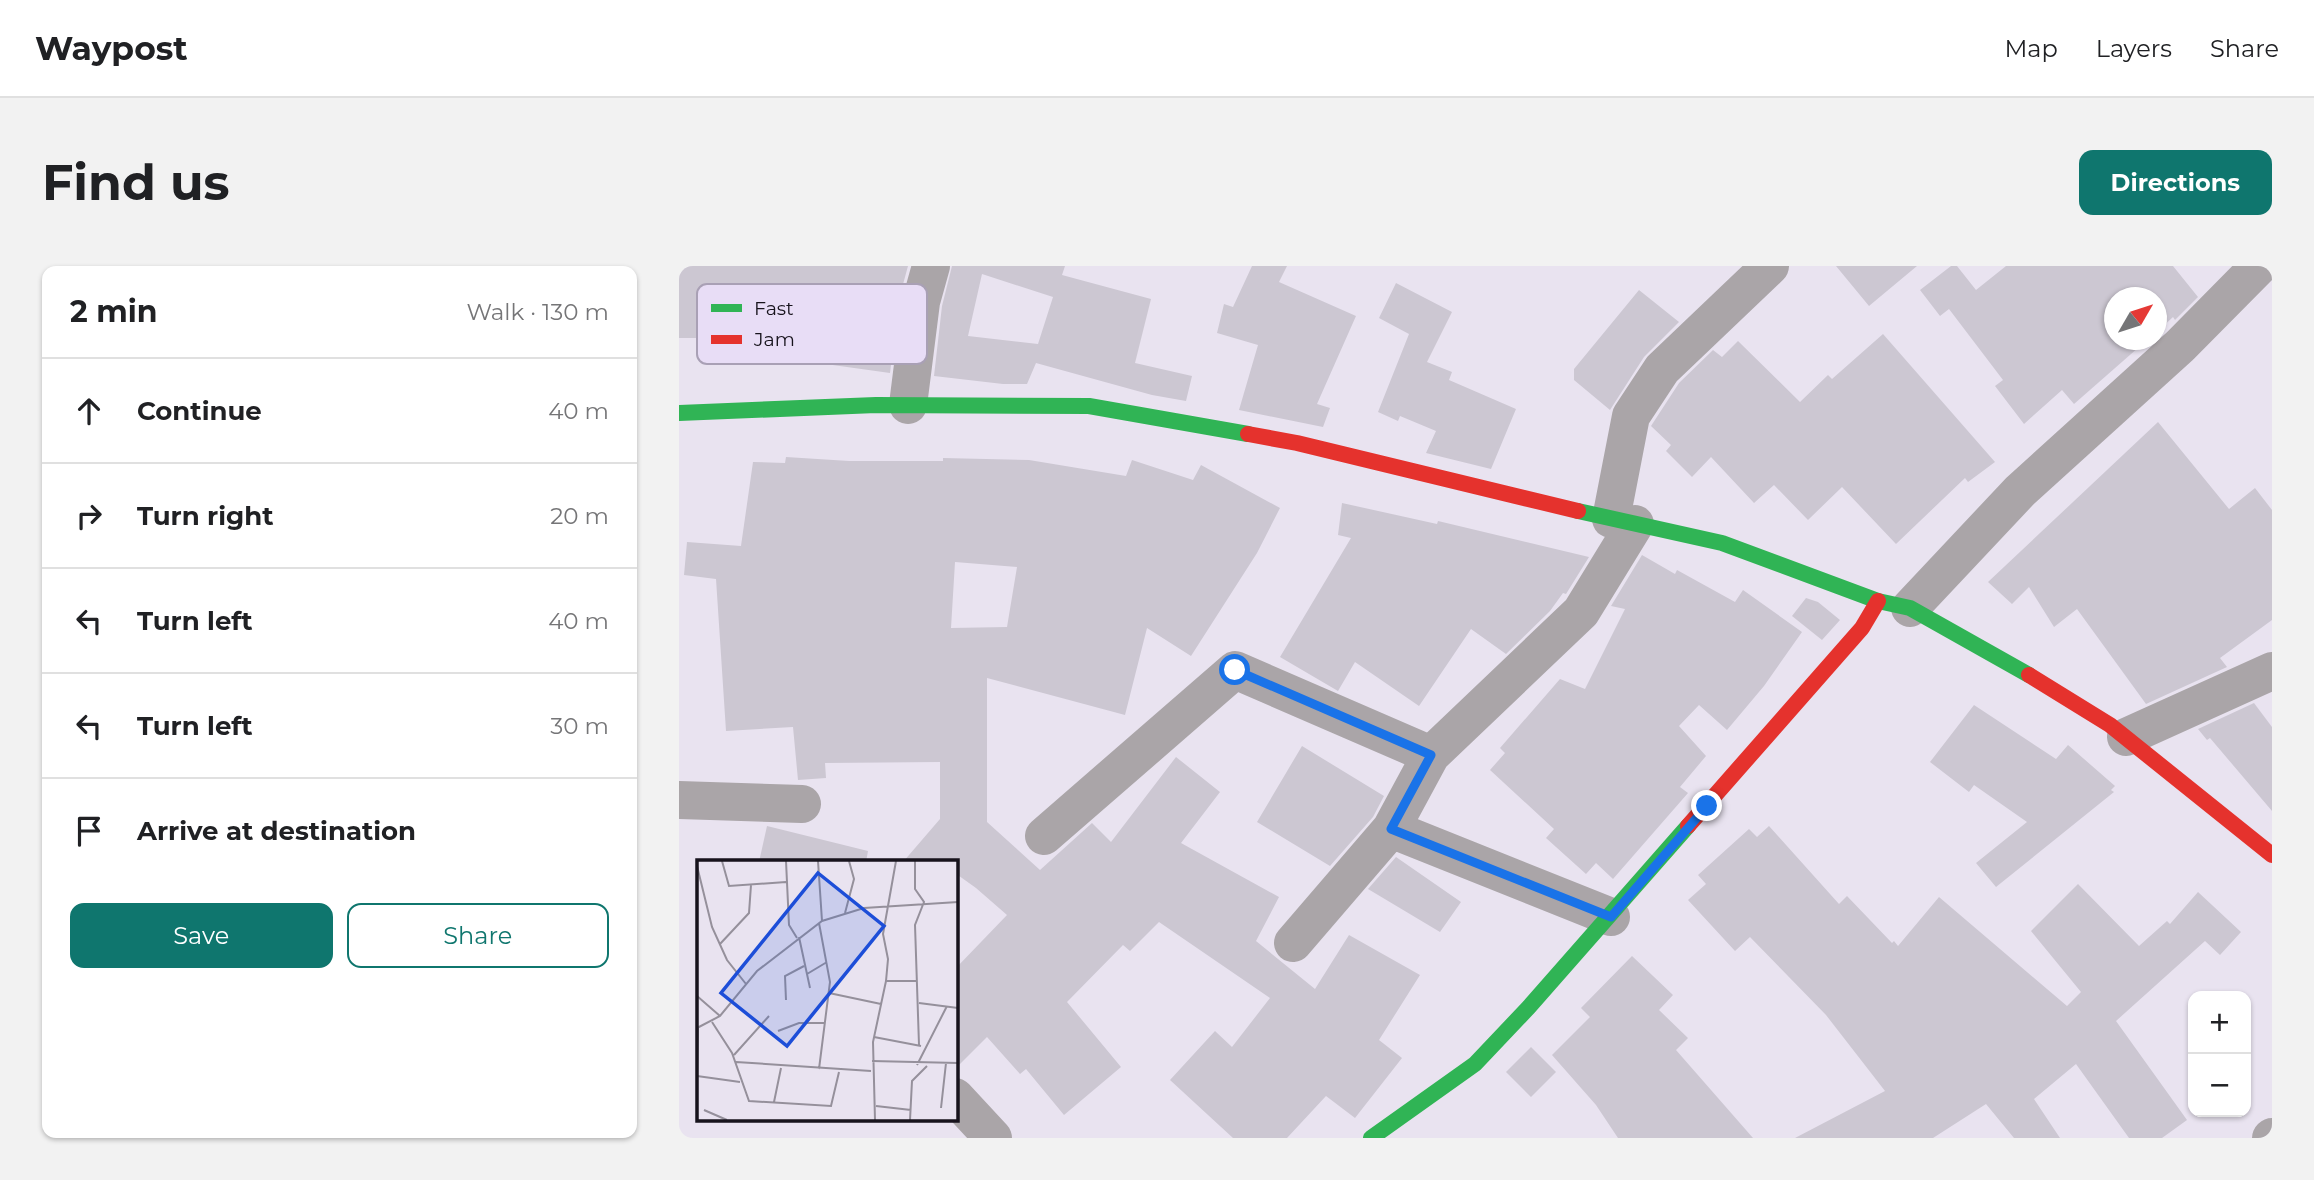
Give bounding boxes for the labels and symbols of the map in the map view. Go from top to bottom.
legend [697,284,927,364]
north arrow [2104,287,2167,350]
text: Fast [754,297,794,320]
text: Jam [753,328,795,351]
route start [1219,654,1250,685]
route end [1691,790,1722,821]
inset map [697,860,957,1121]

